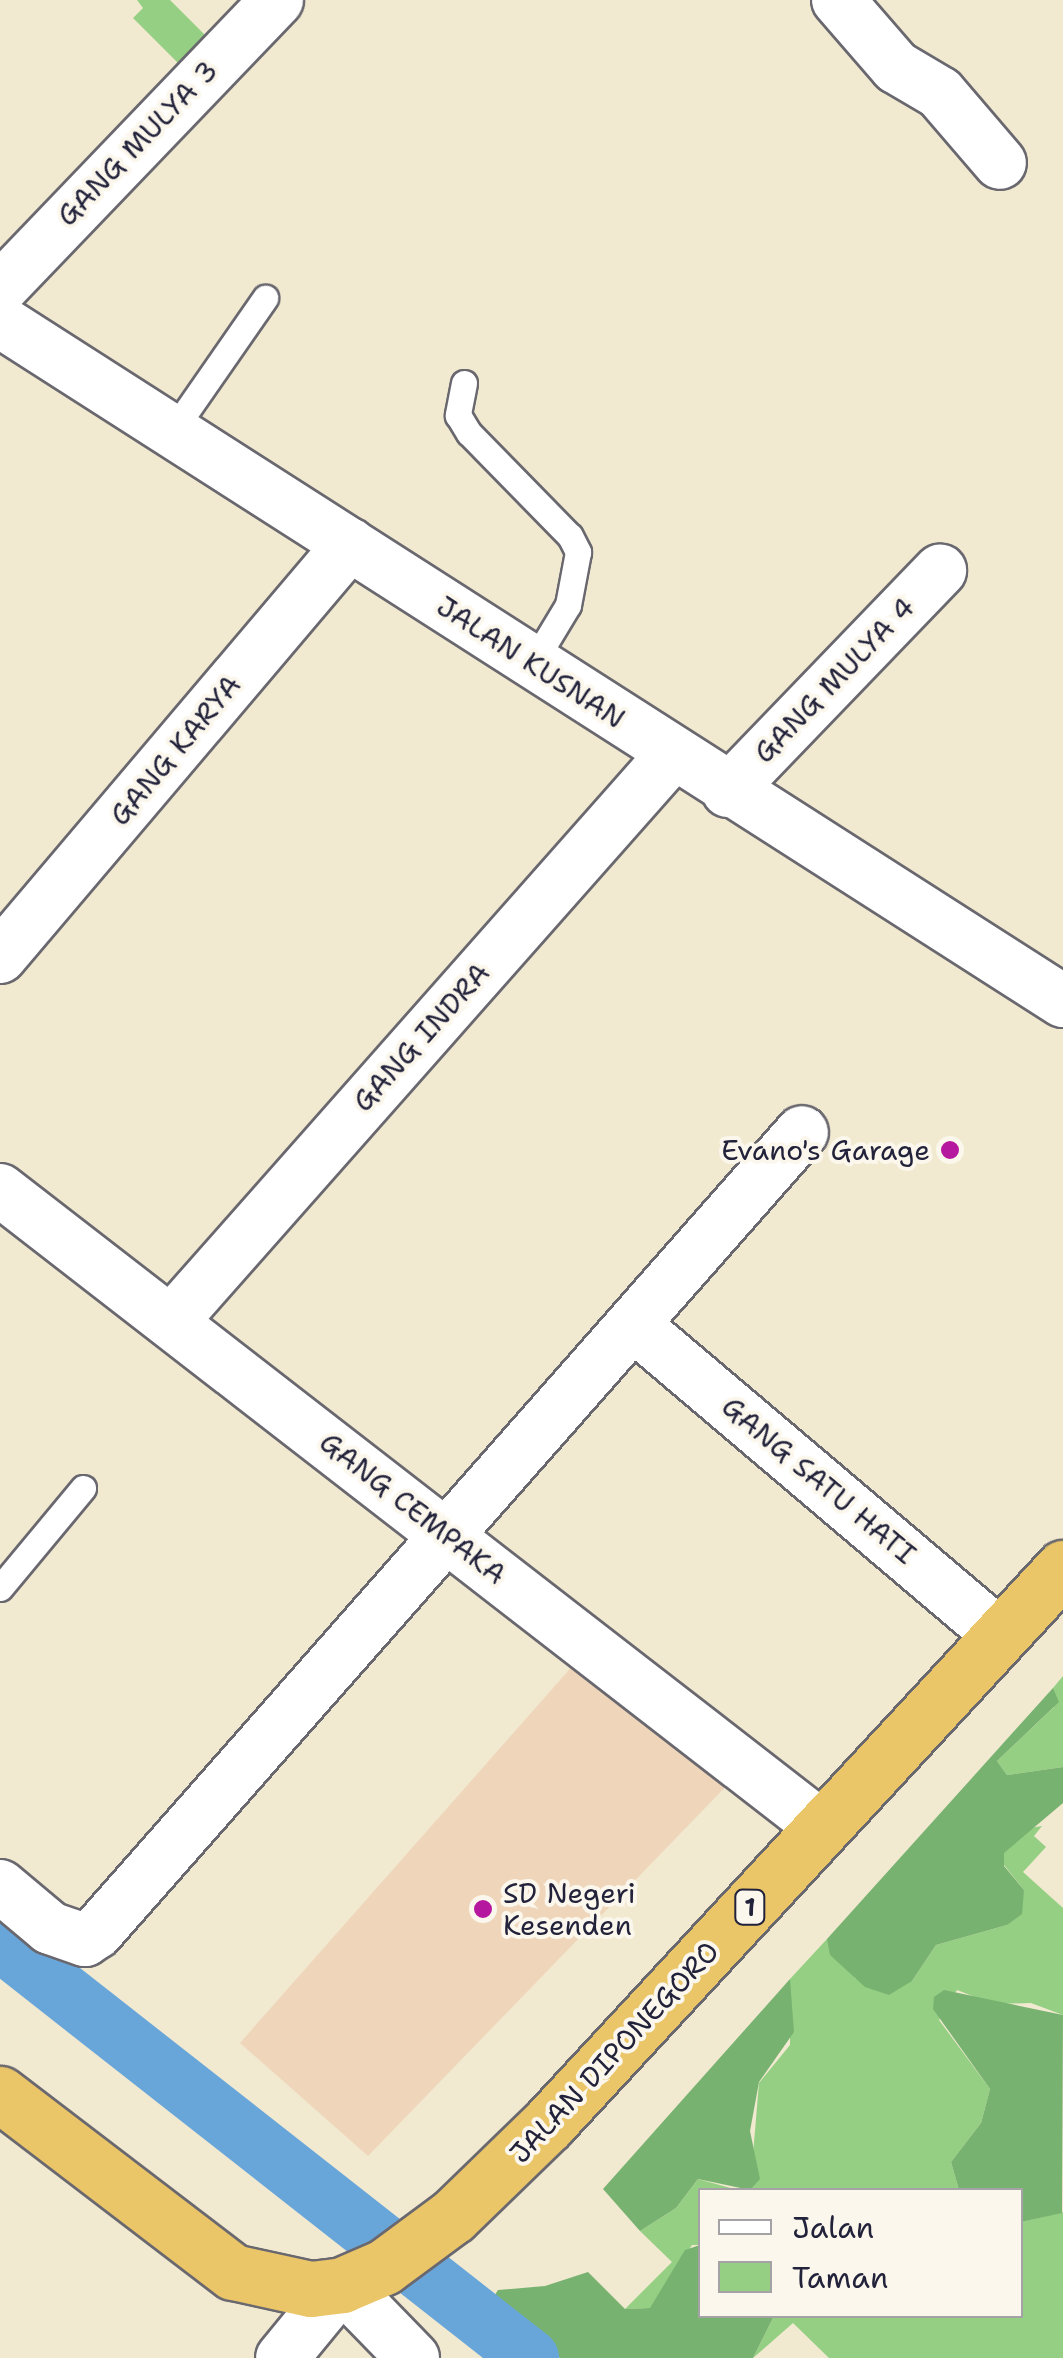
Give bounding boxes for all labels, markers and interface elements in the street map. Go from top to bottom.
street label: GANG MULYA 3 [50,53,224,233]
street label: JALAN KUSNAN [431,589,631,735]
street label: GANG MULYA 4 [747,590,921,770]
street label: GANG KARYA [102,668,248,832]
street label: GANG INDRA [346,956,496,1118]
place label: Evano's Garage [721,1133,930,1167]
marker: Evano's Garage [939,1139,961,1161]
street label: GANG SATU HATI [715,1389,923,1571]
street label: GANG CEMPAKA [313,1425,513,1591]
place label: SD Negeri Kesenden [503,1876,636,1942]
road number: 1 [732,1887,768,1927]
marker: SD Negeri Kesenden [472,1898,494,1920]
street label: JALAN DIPONEGORO [503,1934,725,2170]
legend [698,2188,1023,2318]
text: Jalan [792,2207,874,2248]
text: Taman [792,2257,888,2298]

